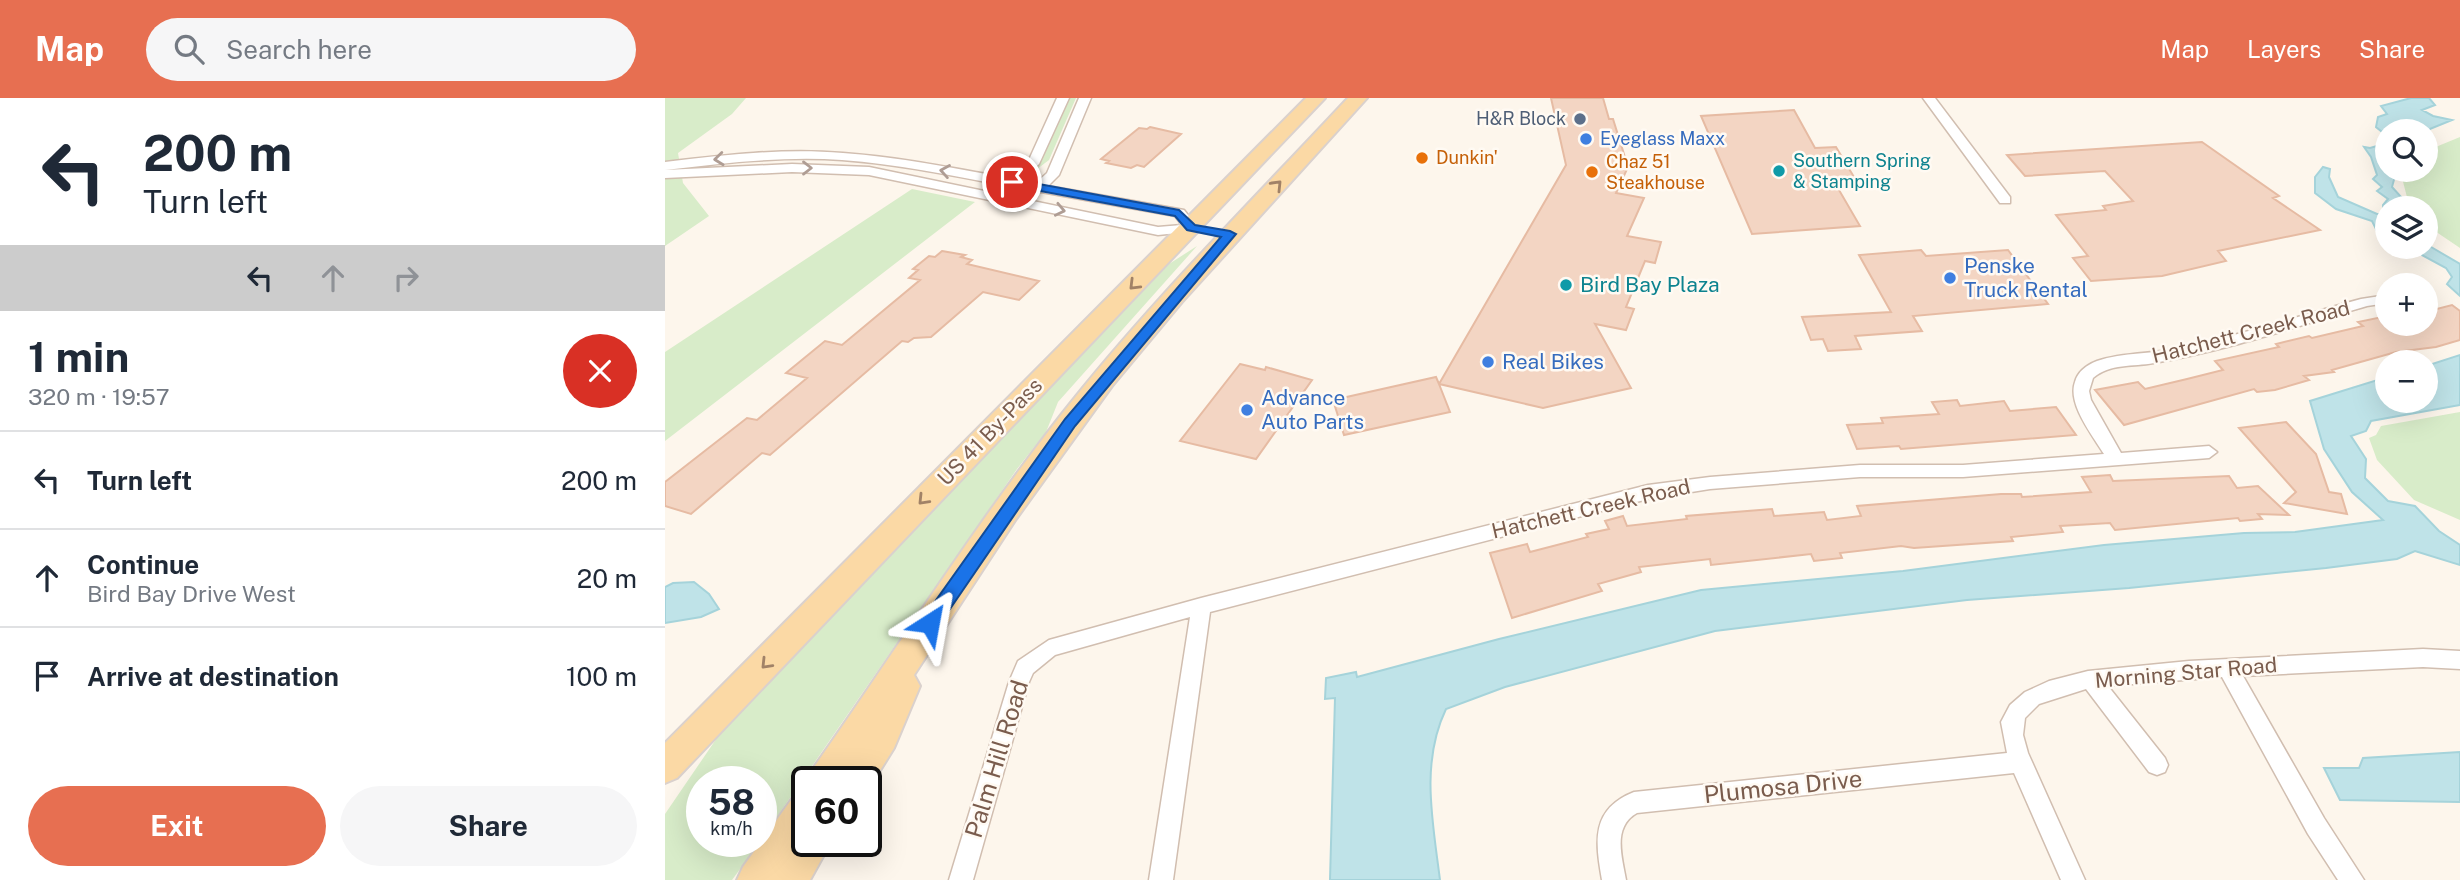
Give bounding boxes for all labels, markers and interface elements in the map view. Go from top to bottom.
search box [146,18,636,81]
text: Map [35,30,104,68]
icon: search [170,30,208,68]
text: Search here [226,34,372,65]
text: Map [2160,35,2209,63]
text: Layers [2247,35,2321,63]
text: Share [2359,35,2425,63]
place label: H&R Block [1476,108,1566,129]
marker: H&R Block [1572,111,1588,127]
map controls [2375,119,2438,413]
button: search [2375,119,2438,182]
text: 200 m [143,124,292,182]
icon: left [28,126,119,217]
place label: Eyeglass Maxx [1600,128,1725,149]
marker: Eyeglass Maxx [1578,131,1594,147]
place label: Dunkin' [1436,147,1498,168]
marker: Dunkin' [1414,150,1430,166]
place label: Southern Spring & Stamping [1793,150,1931,192]
one-way arrow [713,151,724,166]
place label: Chaz 51 Steakhouse [1606,151,1705,193]
pin [982,152,1042,212]
one-way arrow [802,160,812,176]
icon: arrive [993,163,1031,201]
marker: Southern Spring & Stamping [1771,163,1787,179]
one-way arrow [939,164,951,179]
marker: Chaz 51 Steakhouse [1584,164,1600,180]
one-way arrow [1269,180,1281,193]
text: Turn left [143,183,268,220]
button: layers [2375,196,2438,259]
one-way arrow [1054,201,1066,216]
place label: Penske Truck Rental [1964,253,2088,302]
icon: left [241,259,279,297]
icon: ahead [314,259,352,297]
icon: right [387,259,425,297]
marker: Penske Truck Rental [1942,270,1958,286]
place label: Bird Bay Plaza [1580,272,1720,297]
button: + [2375,273,2438,336]
one-way arrow [1130,277,1143,290]
marker: Bird Bay Plaza [1558,277,1574,293]
street label: Hatchett Creek Road [2149,295,2352,368]
text: 1 min [28,332,129,381]
button: close [563,334,637,408]
place label: Real Bikes [1502,349,1604,374]
button: − [2375,350,2438,413]
marker: Real Bikes [1480,354,1496,370]
street label: US 41 By-Pass [932,373,1047,491]
text: 320 m · 19:57 [28,383,170,410]
place label: Advance Auto Parts [1261,385,1364,434]
marker: Advance Auto Parts [1239,402,1255,418]
icon: left [28,461,66,499]
text: Turn left [87,465,192,496]
text: 200 m [561,465,637,496]
street label: Hatchett Creek Road [1489,473,1693,544]
one-way arrow [919,492,932,505]
text: Continue [87,549,199,580]
icon: ahead [28,559,66,597]
text: 20 m [577,563,637,594]
text: Bird Bay Drive West [87,580,296,607]
position arrow [893,586,967,660]
street label: Morning Star Road [2094,652,2278,693]
one-way arrow [761,656,774,669]
icon: arrive [28,657,66,695]
text: Arrive at destination [87,661,339,692]
text: 100 m [566,661,637,692]
street label: Palm Hill Road [959,676,1033,841]
street label: Plumosa Drive [1702,764,1864,808]
speed limit sign: 60 [791,766,882,857]
text: 58 [708,782,755,823]
button: Exit [28,786,326,866]
button: Share [340,786,637,866]
text: km/h [710,818,753,839]

